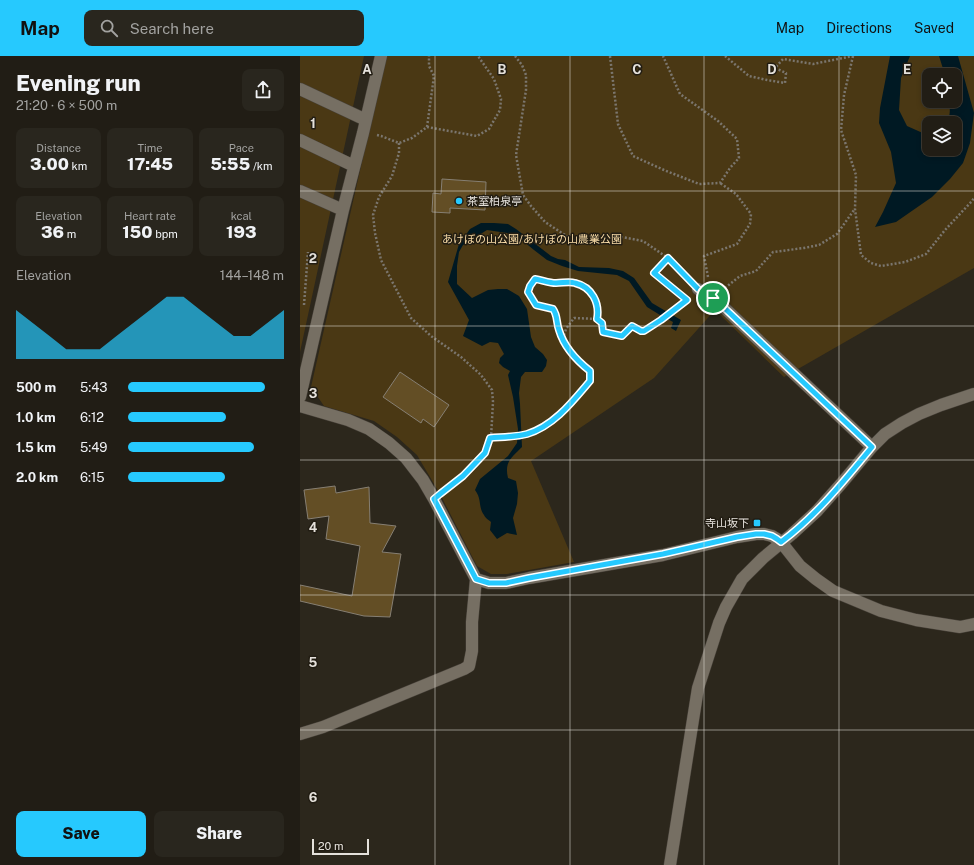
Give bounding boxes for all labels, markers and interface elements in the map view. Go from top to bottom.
search box [84,10,364,46]
text: Map [20,17,60,39]
icon: search [98,17,120,39]
text: Search here [130,20,214,37]
text: Map [776,20,804,36]
text: Directions [826,20,892,36]
text: Saved [914,20,954,36]
text: A [362,62,372,77]
text: B [498,62,507,77]
text: C [632,62,642,77]
text: D [767,62,777,77]
text: E [903,62,911,77]
map controls [922,68,962,156]
button: locate [922,68,962,108]
button: share [242,69,284,111]
text: Evening run [16,70,141,96]
text: 21:20 · 6 × 500 m [16,98,117,113]
text: 1 [310,116,316,131]
button: layers [922,116,962,156]
text: Distance [36,142,81,154]
text: Time [137,142,163,154]
text: Pace [229,142,254,154]
text: 3.00 [30,154,69,174]
text: 17:45 [127,154,173,174]
text: 5:55 [210,154,250,174]
text: km [69,160,87,172]
text: /km [250,160,273,172]
place label: 茶室柏泉亭 [467,195,522,207]
marker: 茶室柏泉亭 [454,196,464,206]
text: Elevation [35,210,82,222]
text: Heart rate [124,210,176,222]
text: kcal [231,210,252,222]
text: 36 [41,222,64,242]
text: 150 [122,222,153,242]
text: 193 [226,222,257,242]
text: m [64,228,76,240]
text: bpm [153,228,178,240]
park label: あけぼの山公園/あけぼの山農業公園 [442,233,622,245]
text: 2 [309,251,317,266]
text: Elevation [16,268,71,283]
text: 144–148 m [220,268,284,283]
pin [696,281,730,315]
icon: arrive [702,287,724,309]
text: 500 m [16,380,56,395]
text: 5:43 [80,380,108,395]
text: 3 [309,386,318,401]
text: 1.0 km [16,410,56,425]
text: 6:12 [80,410,104,425]
text: 1.5 km [16,440,56,455]
text: 5:49 [80,440,107,455]
text: 2.0 km [16,470,58,485]
text: 6:15 [80,470,105,485]
place label: 寺山坂下 [705,517,749,529]
marker: 寺山坂下 [752,518,762,528]
text: 4 [309,520,318,535]
text: 5 [309,655,318,670]
text: 6 [309,790,318,805]
button: Save [16,811,146,857]
button: Share [154,811,284,857]
scale bar [312,837,369,856]
text: 20 m [318,840,343,852]

